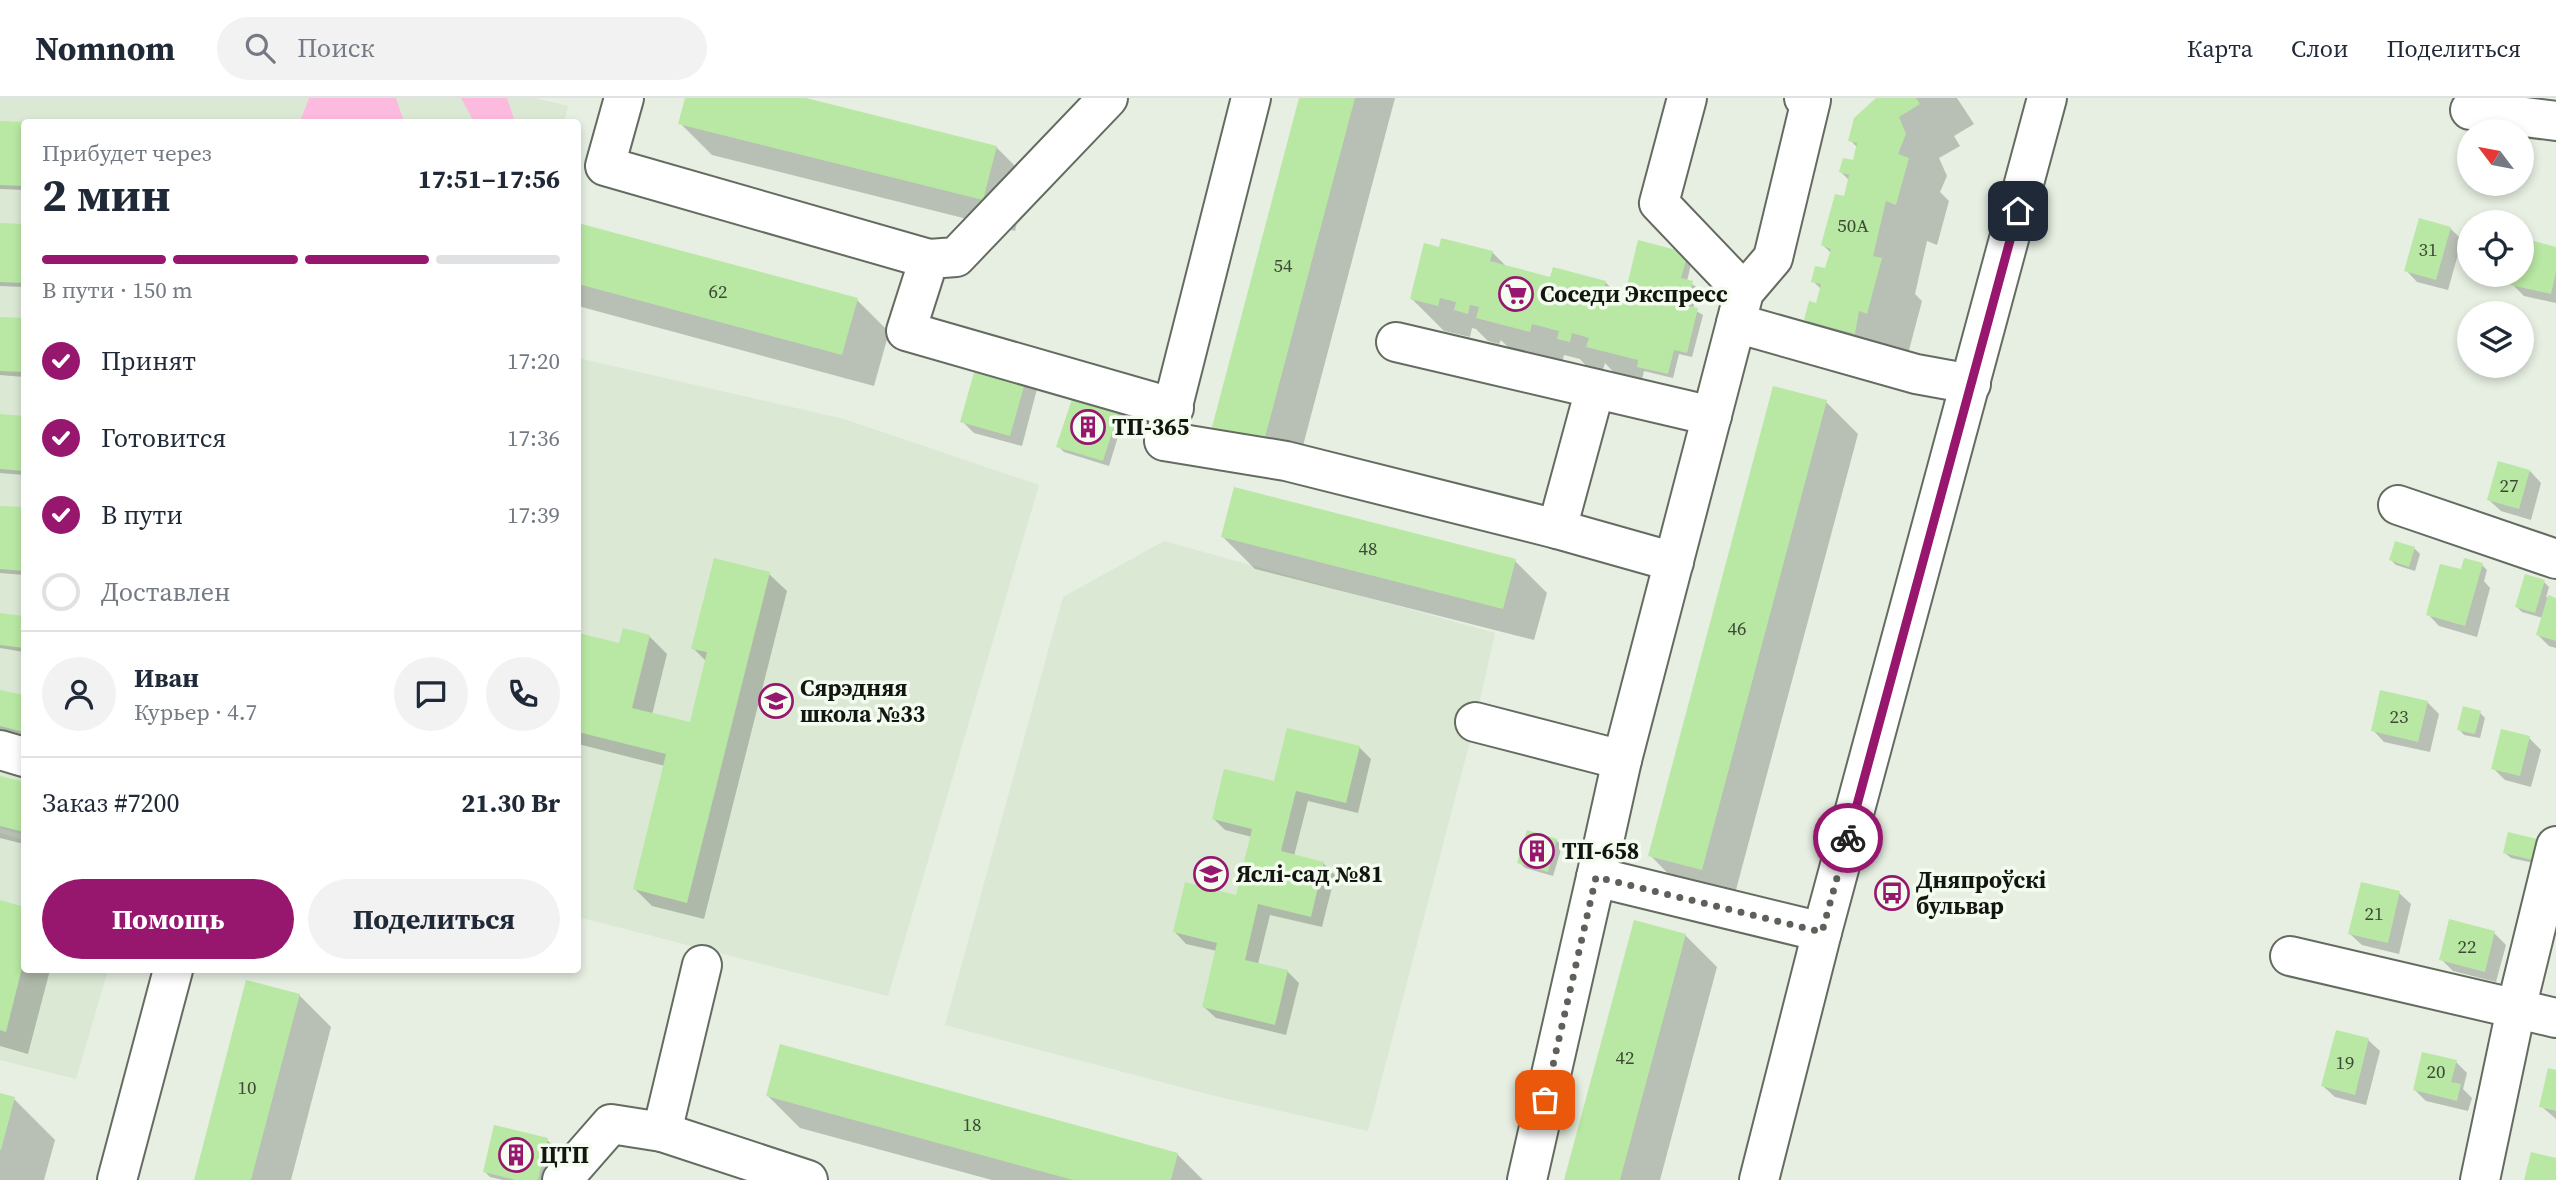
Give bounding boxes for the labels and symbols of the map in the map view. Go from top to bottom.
north arrow [2457,119,2534,196]
pin [1988,181,2048,241]
house number: 50А [1837,212,1869,238]
house number: 31 [2418,236,2438,262]
house number: 54 [1273,252,1293,278]
supermarket icon: Соседи Экспресс [1497,275,1535,313]
house number: 62 [708,278,728,304]
place label: Соседи Экспресс [1540,278,1728,310]
building icon: ТП-365 [1069,408,1107,446]
place label: ТП-365 [1112,411,1189,443]
house number: 27 [2499,472,2519,498]
house number: 48 [1358,535,1378,561]
house number: 46 [1727,615,1747,641]
place label: Сярэдняя школа №33 [800,672,925,730]
school or university icon: Сярэдняя школа №33 [757,682,795,720]
house number: 23 [2389,703,2409,729]
courier [1813,803,1883,873]
building icon: ТП-658 [1518,832,1556,870]
place label: ТП-658 [1562,835,1639,867]
school or university icon: Яслі-сад №81 [1192,855,1230,893]
place label: Яслі-сад №81 [1236,858,1383,890]
place label: Дняпроўскі бульвар [1916,864,2046,922]
bus stop icon: Дняпроўскі бульвар [1873,874,1911,912]
house number: 21 [2364,900,2384,926]
house number: 22 [2457,933,2477,959]
house number: 42 [1615,1044,1635,1070]
house number: 19 [2335,1049,2355,1075]
house number: 20 [2426,1058,2446,1084]
pin [1515,1070,1575,1130]
house number: 10 [237,1074,257,1100]
house number: 18 [962,1111,982,1137]
building icon: ЦТП [497,1136,535,1174]
place label: ЦТП [540,1139,589,1171]

